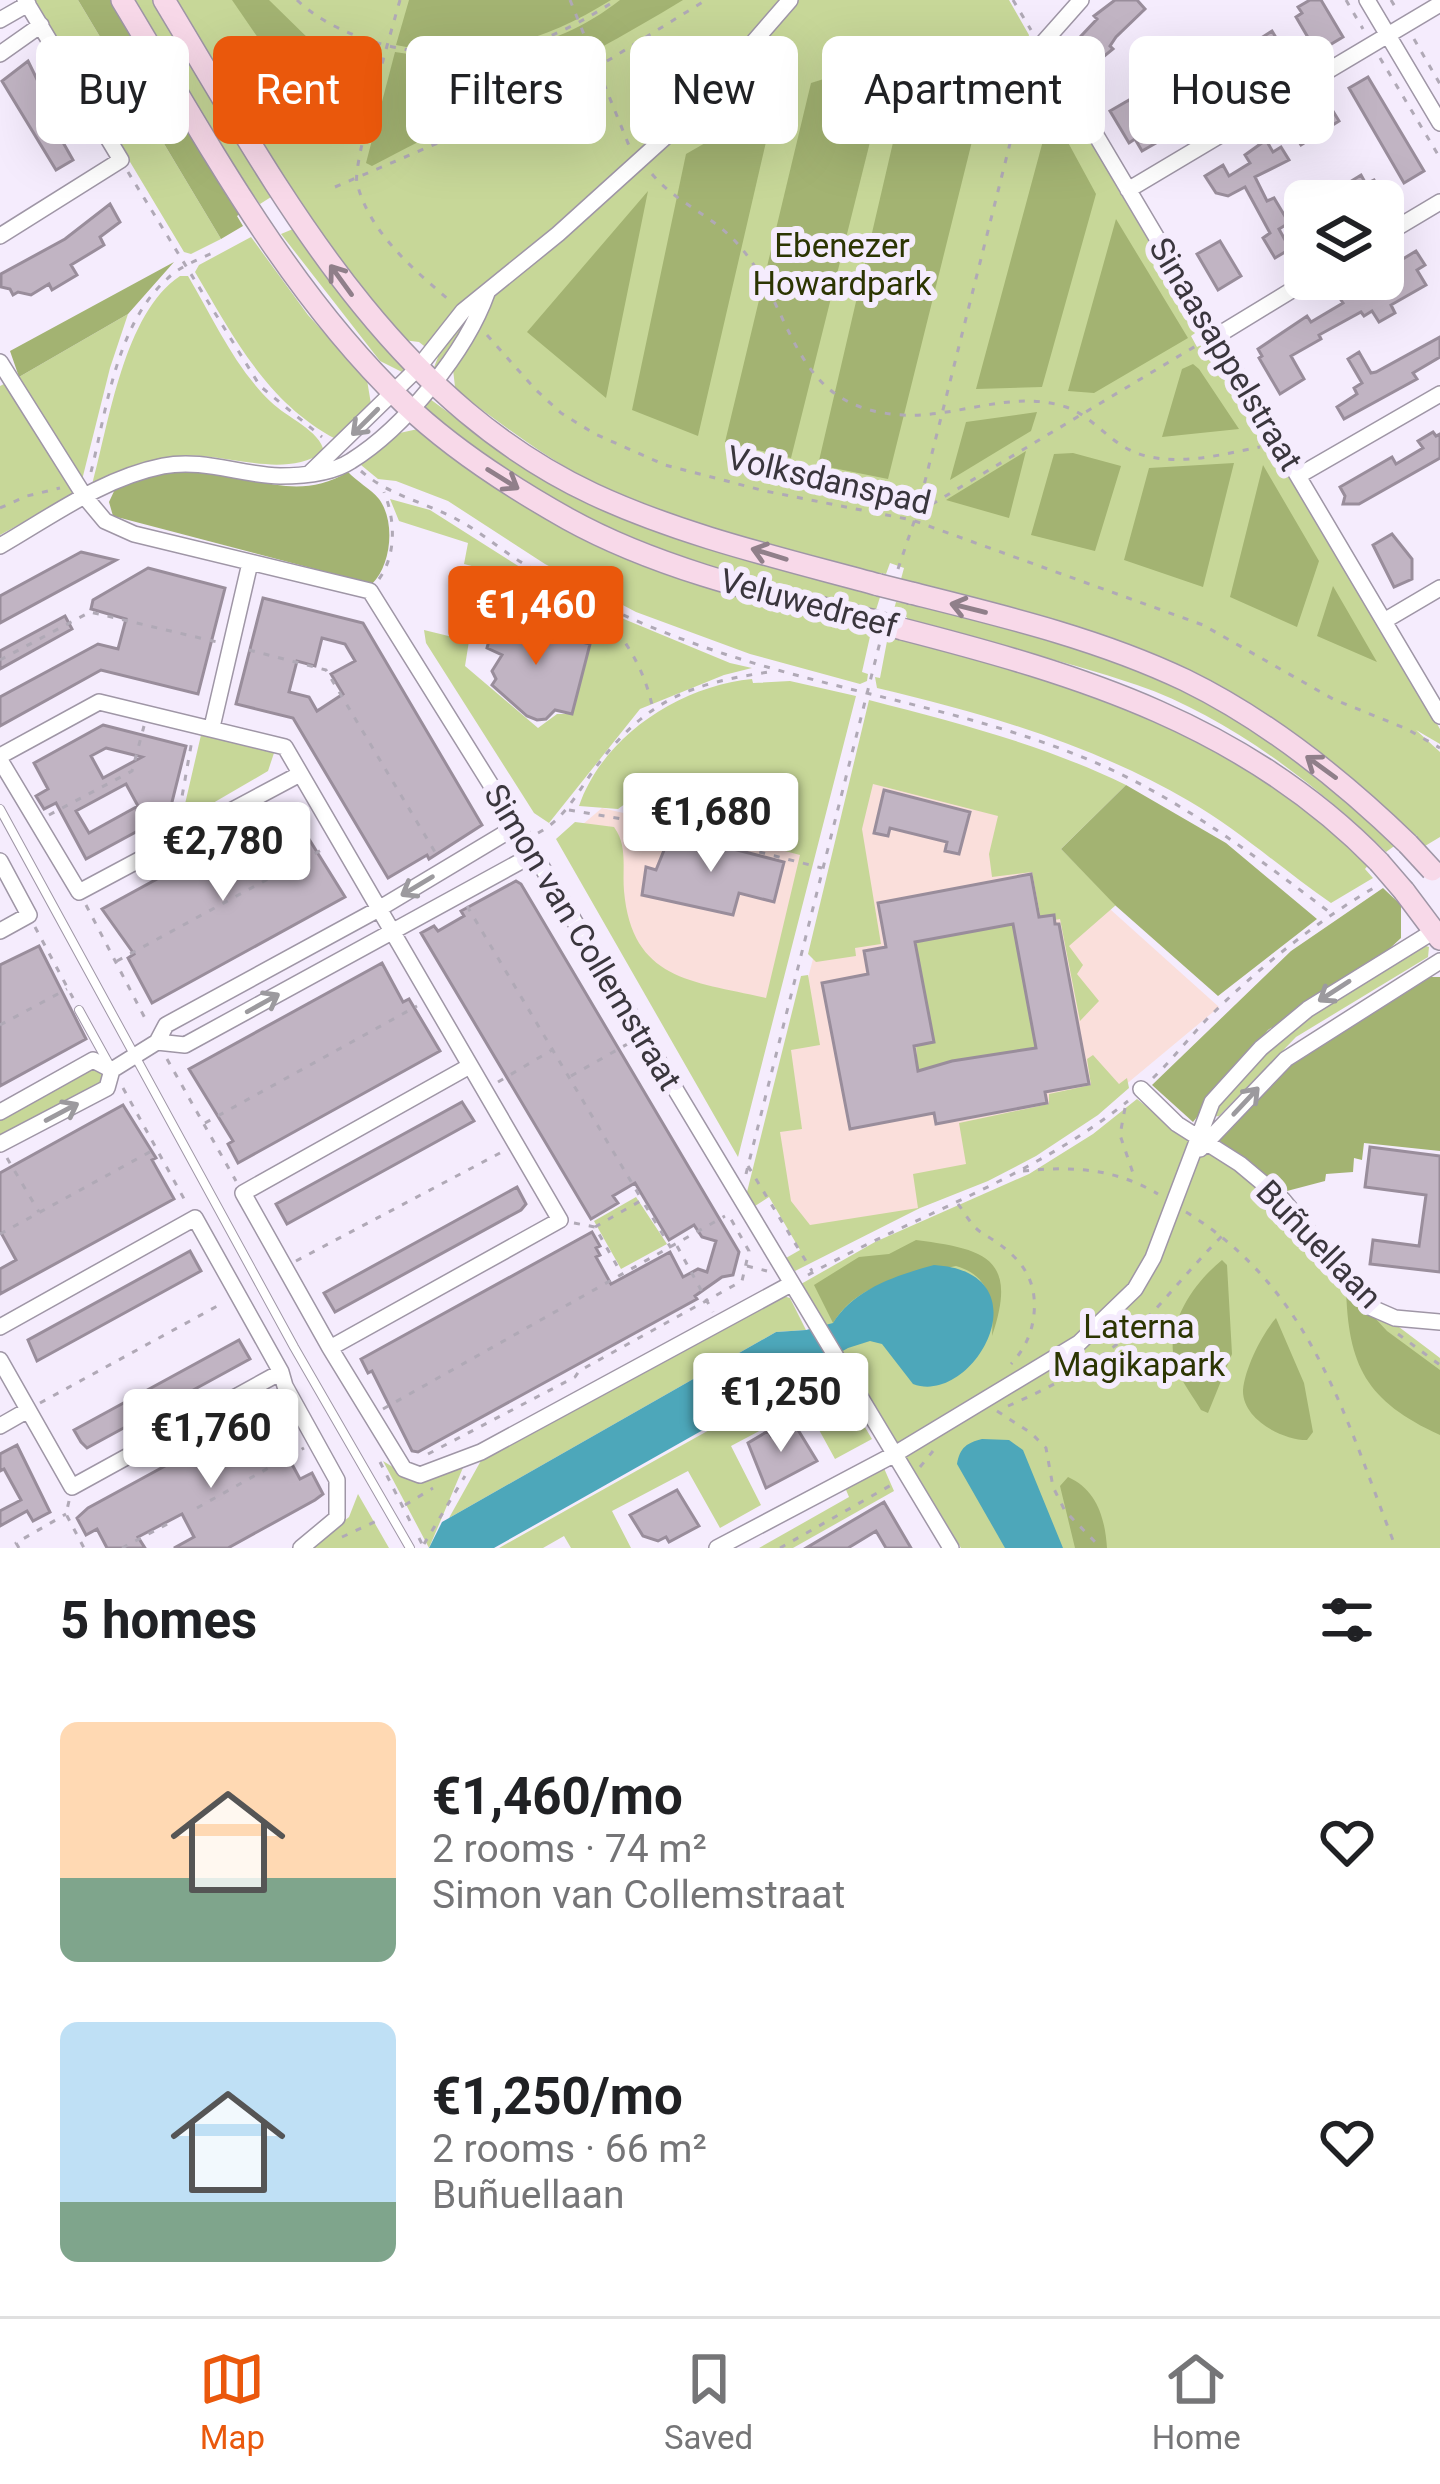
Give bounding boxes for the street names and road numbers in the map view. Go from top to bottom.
street label: Sinaasappelstraat [1141,231,1311,477]
street label: Volksdanspad [723,438,935,522]
street label: Veluwedreef [716,561,903,646]
street label: Simon van Collemstraat [476,777,690,1097]
street label: Buñuellaan [1248,1172,1390,1316]

